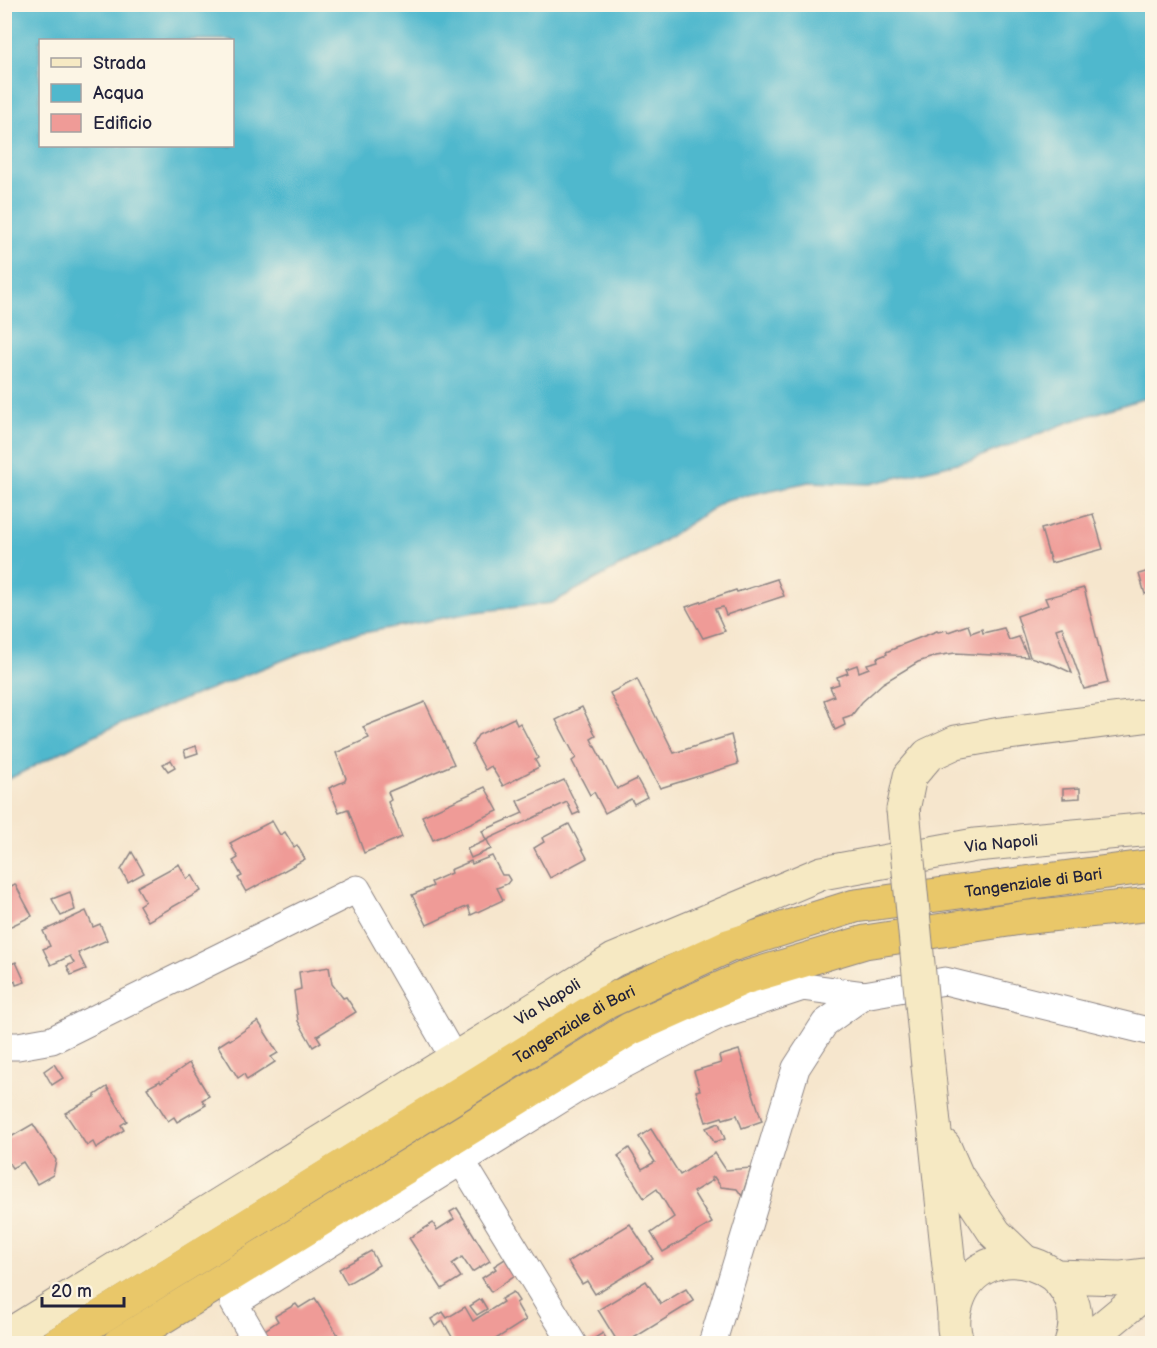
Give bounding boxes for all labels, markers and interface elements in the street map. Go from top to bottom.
legend [39,39,234,147]
text: Strada [93,53,146,74]
text: Acqua [93,83,144,104]
text: Edificio [93,113,152,134]
street label: Via Napoli [963,831,1039,858]
street label: Tangenziale di Bari [964,865,1103,902]
street label: Via Napoli [512,975,584,1030]
street label: Tangenziale di Bari [510,982,638,1069]
scale bar [42,1270,124,1308]
text: 20 m [51,1281,92,1302]

